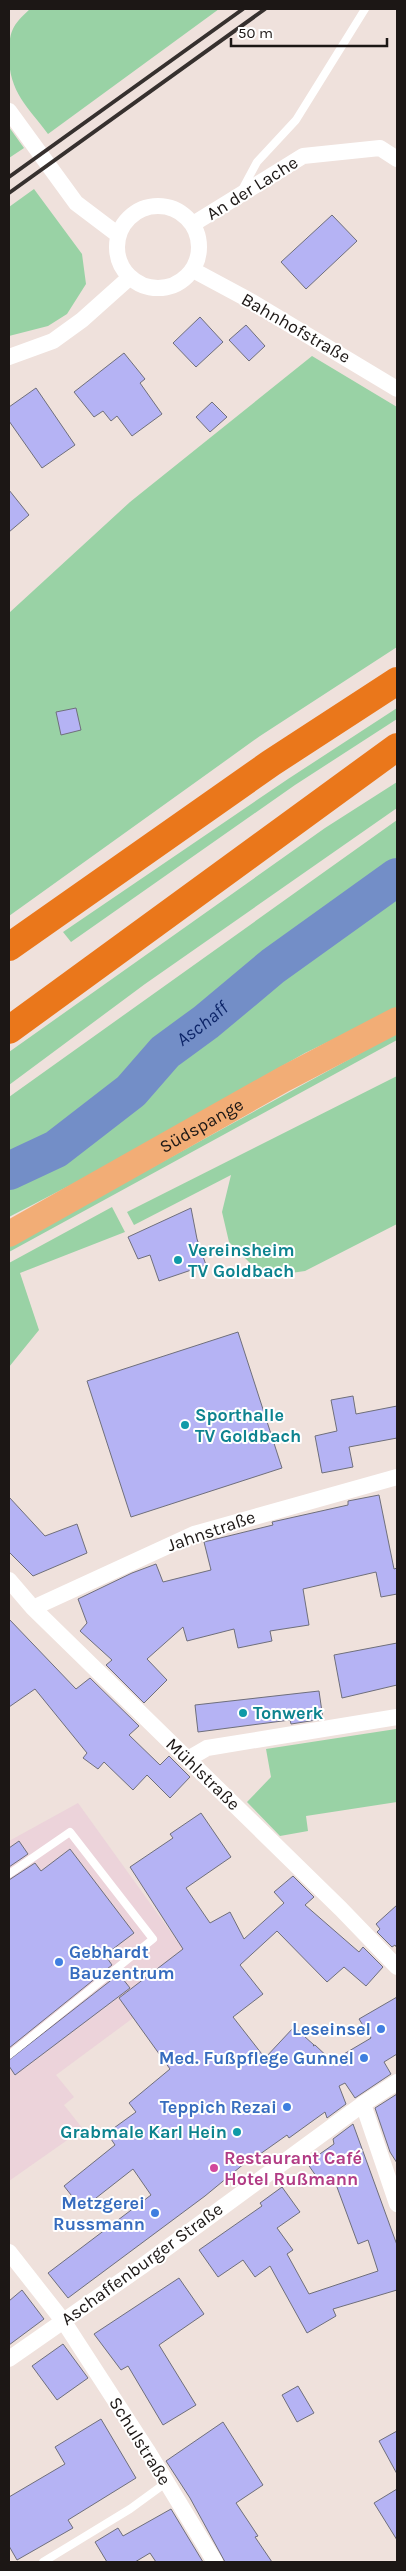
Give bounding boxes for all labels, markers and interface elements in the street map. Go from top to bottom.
scale bar [231,15,387,47]
text: 50 m [238,24,273,42]
street label: An der Lache [202,151,302,225]
street label: Bahnhofstraße [238,288,354,368]
water label: Aschaff [172,996,234,1051]
street label: Südspange [156,1093,247,1158]
place label: Vereinsheim TV Goldbach [188,1239,295,1282]
marker: Vereinsheim TV Goldbach [172,1254,184,1266]
place label: Sporthalle TV Goldbach [195,1404,301,1447]
marker: Sporthalle TV Goldbach [179,1419,191,1431]
street label: Jahnstraße [164,1506,258,1556]
place label: Tonwerk [253,1702,324,1724]
marker: Tonwerk [237,1707,249,1719]
street label: Mühlstraße [161,1733,245,1815]
place label: Gebhardt Bauzentrum [69,1941,175,1984]
marker: Gebhardt Bauzentrum [53,1956,65,1968]
place label: Leseinsel [292,2018,371,2040]
marker: Leseinsel [375,2023,387,2035]
place label: Med. Fußpflege Gunnel [159,2047,354,2069]
marker: Med. Fußpflege Gunnel [358,2052,370,2064]
place label: Teppich Rezai [160,2096,277,2118]
marker: Teppich Rezai [281,2101,293,2113]
place label: Grabmale Karl Hein [60,2121,227,2143]
marker: Grabmale Karl Hein [231,2126,243,2138]
place label: Restaurant Café Hotel Rußmann [224,2147,362,2190]
marker: Restaurant Café Hotel Rußmann [208,2162,220,2174]
place label: Metzgerei Russmann [53,2192,145,2235]
street label: Aschaffenburger Straße [57,2198,227,2330]
marker: Metzgerei Russmann [149,2207,161,2219]
street label: Schulstraße [104,2393,176,2489]

